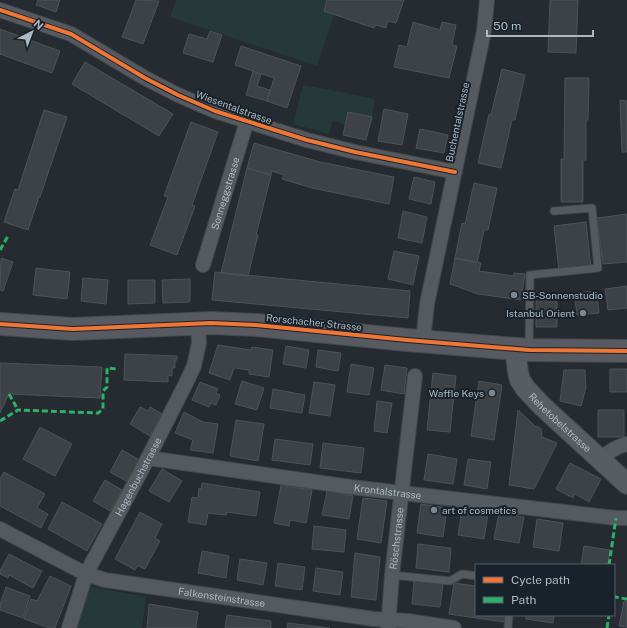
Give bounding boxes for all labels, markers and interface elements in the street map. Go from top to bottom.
north arrow [12,12,52,52]
scale bar [487,12,593,38]
text: N [31,17,46,32]
text: 50 m [493,19,521,33]
street label: Buchentalstrasse [443,81,471,163]
street label: Wiesentalstrasse [194,88,274,126]
street label: Sonneggstrasse [208,155,242,231]
place label: SB-Sonnenstudio [522,289,603,301]
marker: SB-Sonnenstudio [509,290,519,300]
place label: Istanbul Orient [506,307,575,319]
marker: Istanbul Orient [578,308,588,318]
street label: Rorschacher Strasse [265,311,363,333]
place label: Waffle Keys [429,387,484,399]
marker: Waffle Keys [487,388,497,398]
street label: Rehetobelstrasse [526,390,594,455]
street label: Hagenbuchstrasse [112,435,164,518]
street label: Krontalstrasse [353,481,422,501]
place label: art of cosmetics [442,504,516,516]
marker: art of cosmetics [429,505,439,515]
street label: Röschstrasse [387,506,406,570]
legend [475,564,615,616]
text: Cycle path [511,573,570,587]
street label: Falkensteinstrasse [178,585,266,609]
text: Path [511,593,537,607]

